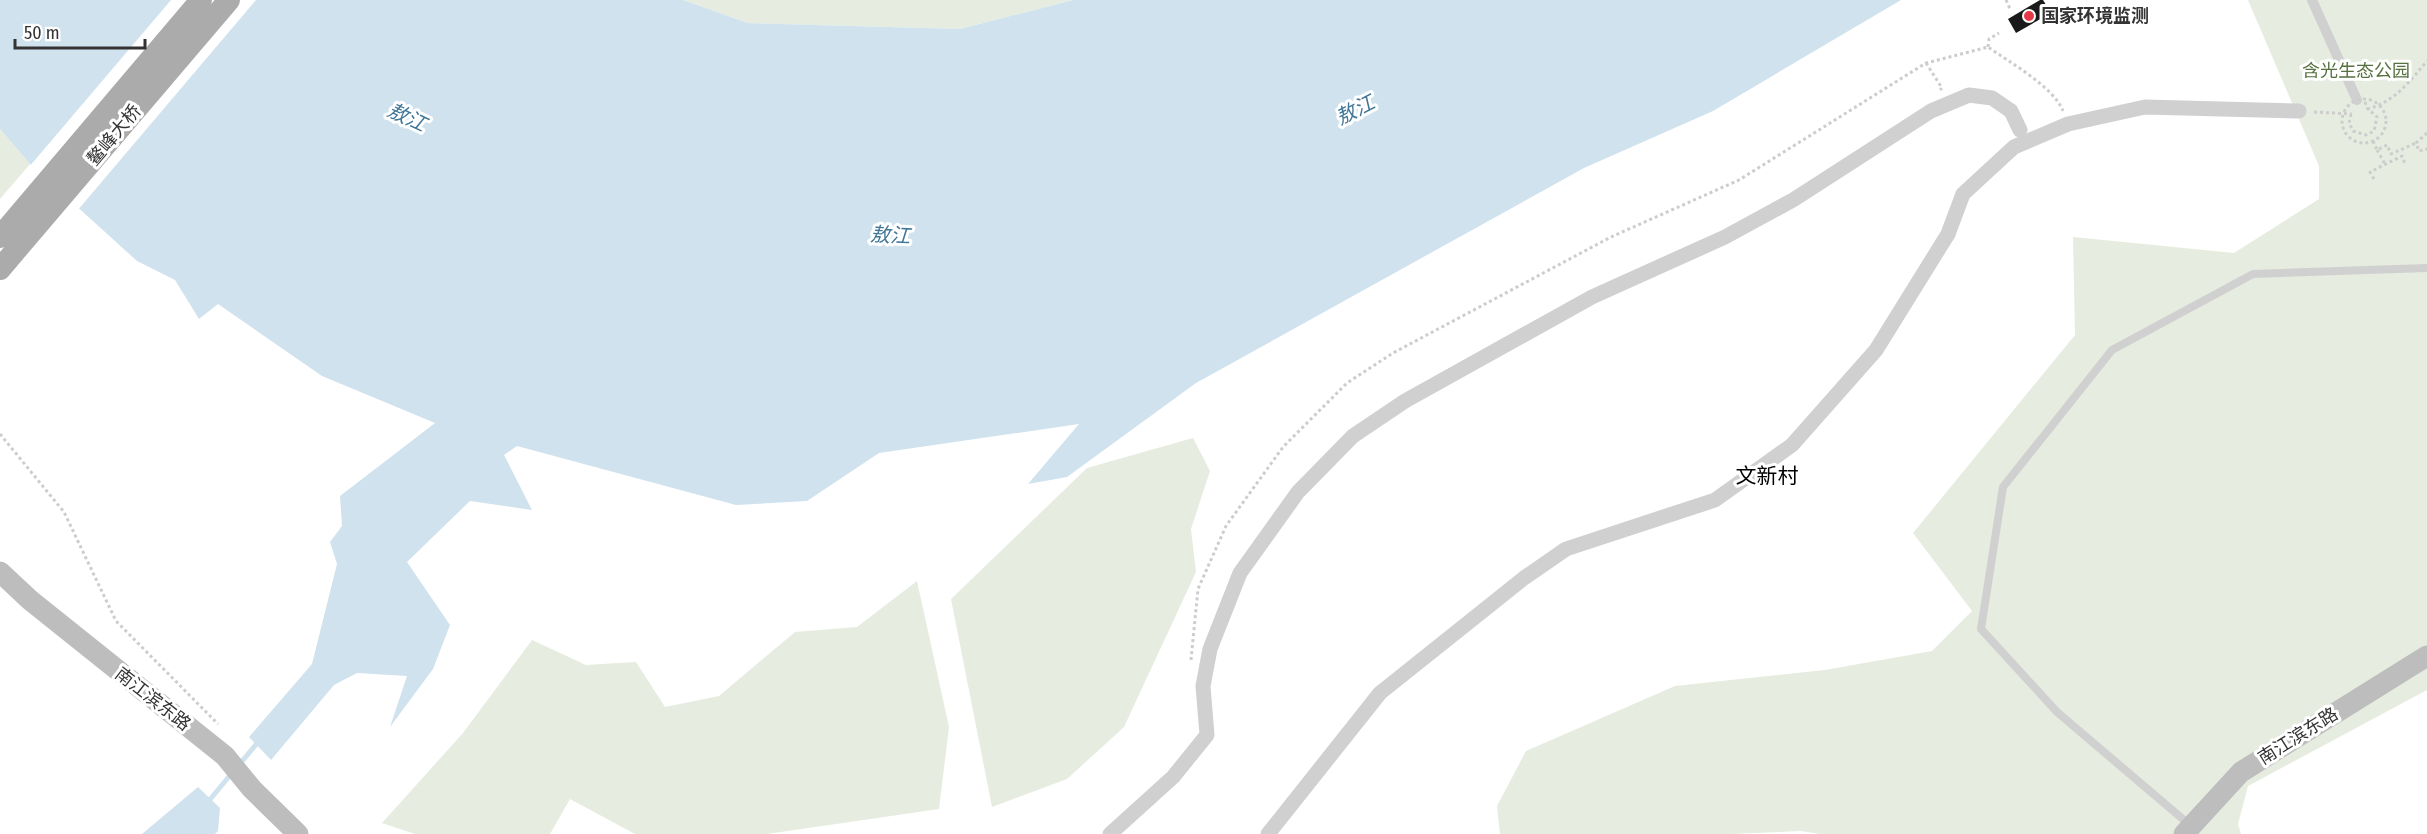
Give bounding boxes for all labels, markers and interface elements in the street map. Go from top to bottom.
place label: 国家环境监测 [2041,5,2149,27]
marker: 国家环境监测 [2022,9,2036,23]
scale bar [15,12,146,50]
text: 50 m [24,22,60,44]
park label: 含光生态公园 [2302,60,2410,82]
water label: 敖江 [1332,89,1380,130]
water label: 敖江 [384,98,432,137]
street label: 鳌峰大桥 [82,100,146,170]
water label: 敖江 [869,222,913,248]
district label: 文新村 [1736,463,1799,489]
street label: 南江滨东路 [111,663,195,735]
street label: 南江滨东路 [2254,703,2342,769]

